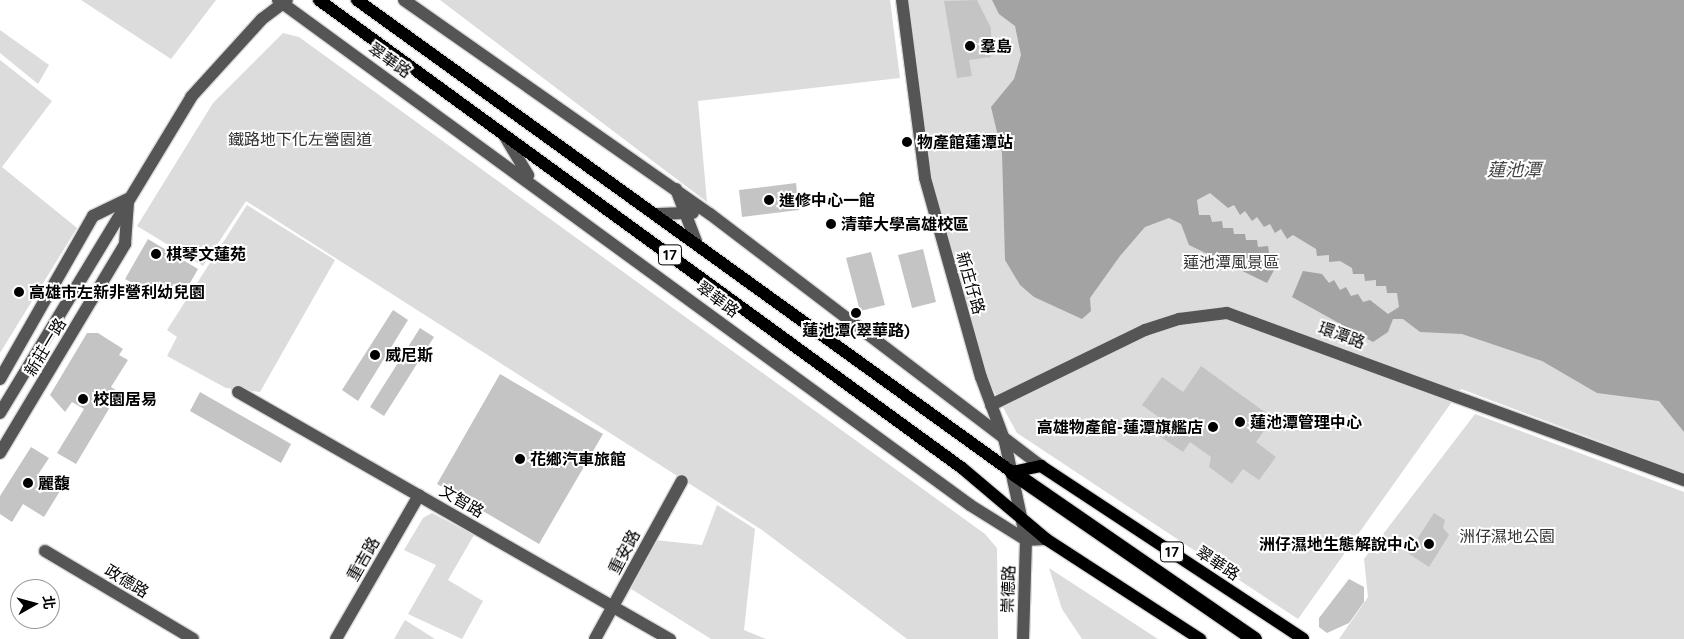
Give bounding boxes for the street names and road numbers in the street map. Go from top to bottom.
street label: 翠華路 [365,38,415,82]
road number: 17 [658,242,682,268]
street label: 新庄仔路 [953,250,989,316]
street label: 翠華路 [693,277,743,321]
street label: 新莊一路 [20,315,70,379]
street label: 環潭路 [1316,318,1368,352]
street label: 文智路 [436,481,488,521]
street label: 重安路 [604,526,644,578]
street label: 重吉路 [343,533,383,585]
road number: 17 [1160,540,1184,564]
street label: 翠華路 [1193,542,1243,584]
street label: 政德路 [101,560,153,602]
street label: 崇德路 [998,565,1018,613]

